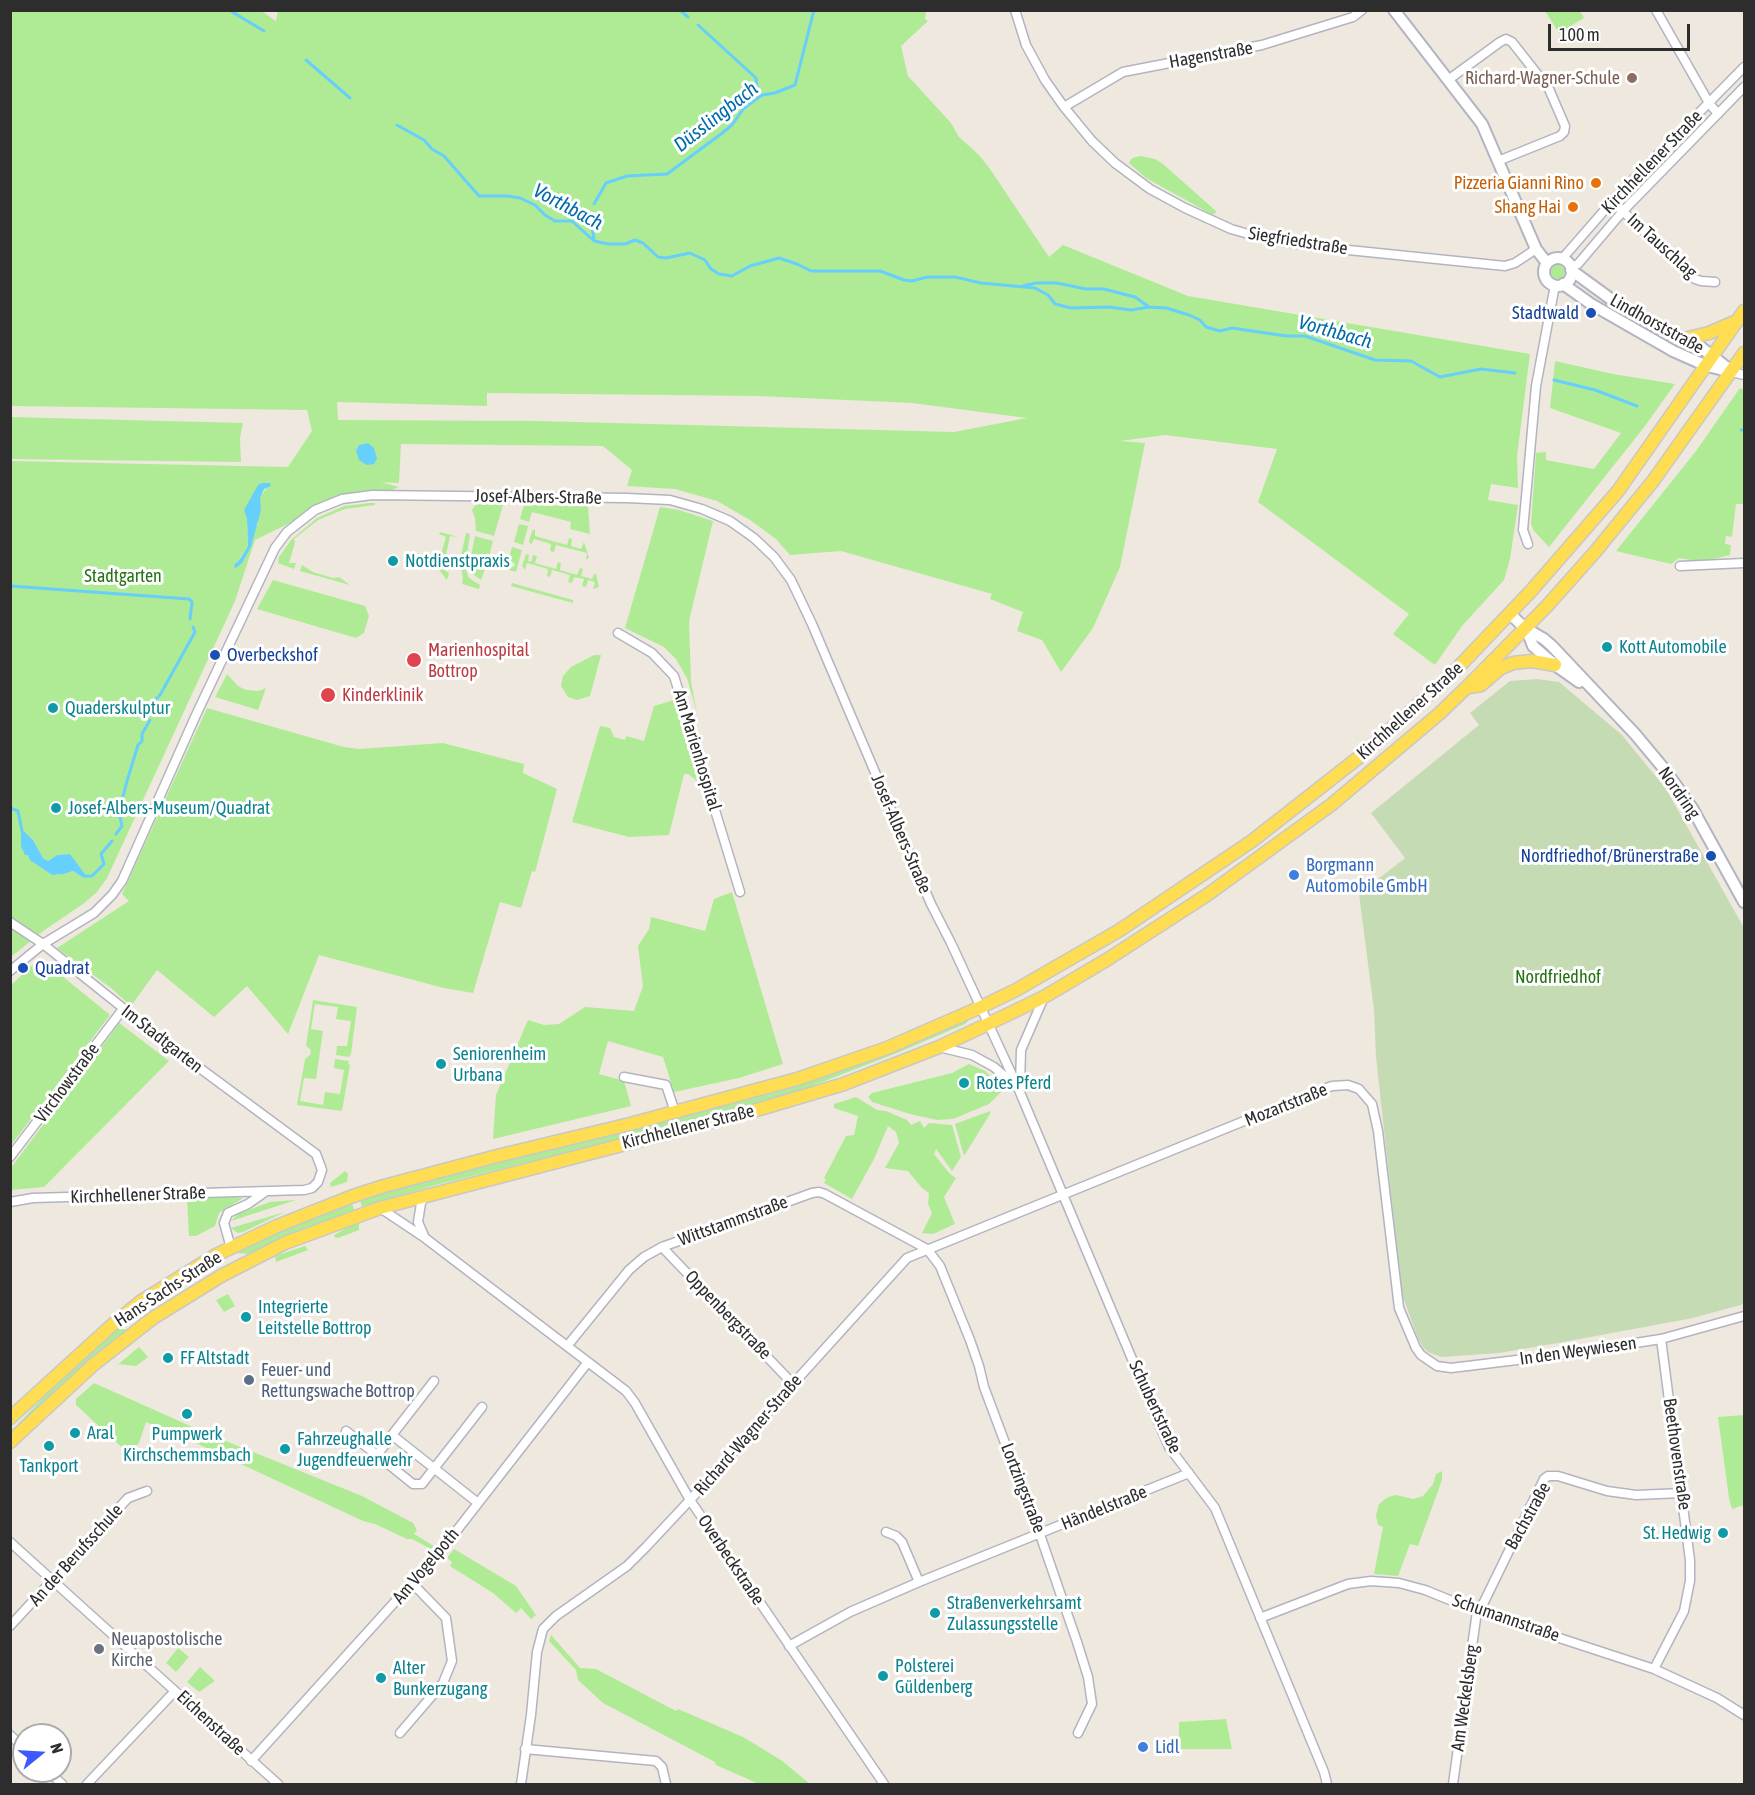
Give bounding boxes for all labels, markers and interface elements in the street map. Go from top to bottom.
scale bar [1551,12,1694,50]
text: 100 m [1559,24,1600,45]
street label: Hagenstraße [1167,37,1255,73]
place label: Richard-Wagner-Schule [1465,67,1620,89]
marker: Richard-Wagner-Schule [1625,71,1639,85]
water label: Düsslingbach [669,77,763,157]
street label: Kirchhellener Straße [1597,106,1707,218]
place label: Pizzeria Gianni Rino [1454,172,1584,194]
marker: Pizzeria Gianni Rino [1589,176,1603,190]
water label: Vorthbach [529,179,607,235]
place label: Shang Hai [1494,196,1561,218]
marker: Shang Hai [1566,200,1580,214]
street label: Im Tauschlag [1623,209,1701,283]
street label: Siegfriedstraße [1247,223,1349,259]
street label: Lindhorststraße [1606,289,1708,359]
place label: Stadtwald [1512,302,1579,324]
marker: Stadtwald [1584,306,1598,320]
water label: Vorthbach [1295,310,1375,354]
street label: Josef-Albers-Straße [474,485,602,509]
place label: Notdienstpraxis [405,550,510,572]
marker: Notdienstpraxis [386,554,400,568]
park label: Stadtgarten [84,565,162,587]
place label: Kott Automobile [1619,636,1727,658]
place label: Marienhospital Bottrop [428,639,529,682]
marker: Kott Automobile [1600,640,1614,654]
place label: Overbeckshof [227,644,318,666]
marker: Overbeckshof [208,648,222,662]
marker: Marienhospital Bottrop [405,651,423,669]
street label: Kirchhellener Straße [1352,658,1468,764]
place label: Kinderklinik [342,684,423,706]
marker: Kinderklinik [319,686,337,704]
street label: Am Marienhospital [668,687,726,813]
place label: Quaderskulptur [65,697,170,719]
marker: Quaderskulptur [46,701,60,715]
street label: Nordring [1653,763,1705,823]
street label: Josef-Albers-Straße [866,771,936,897]
place label: Josef-Albers-Museum/Quadrat [68,797,270,819]
marker: Josef-Albers-Museum/Quadrat [49,801,63,815]
place label: Nordfriedhof/Brünerstraße [1521,845,1699,867]
marker: Nordfriedhof/Brünerstraße [1704,849,1718,863]
place label: Borgmann Automobile GmbH [1306,854,1428,896]
marker: Borgmann Automobile GmbH [1287,868,1301,882]
place label: Quadrat [35,957,90,979]
marker: Quadrat [16,961,30,975]
park label: Nordfriedhof [1515,966,1601,988]
street label: Im Stadtgarten [117,1000,207,1078]
street label: Virchowstraße [30,1039,104,1127]
place label: Seniorenheim Urbana [453,1043,546,1086]
marker: Seniorenheim Urbana [434,1057,448,1071]
place label: Rotes Pferd [976,1072,1051,1094]
marker: Rotes Pferd [957,1076,971,1090]
street label: Mozartstraße [1242,1079,1330,1131]
street label: Kirchhellener Straße [620,1100,756,1154]
street label: Kirchhellener Straße [70,1182,206,1208]
street label: Wittstammstraße [675,1191,791,1251]
street label: Hans-Sachs-Straße [110,1246,226,1332]
street label: Oppenbergstraße [680,1266,776,1364]
place label: Integrierte Leitstelle Bottrop [258,1296,372,1338]
marker: Integrierte Leitstelle Bottrop [239,1310,253,1324]
street label: In den Weywiesen [1518,1332,1638,1370]
place label: FF Altstadt [180,1347,249,1369]
marker: FF Altstadt [161,1351,175,1365]
street label: Schubertstraße [1124,1357,1186,1457]
place label: Feuer- und Rettungswache Bottrop [261,1359,415,1402]
street label: Richard-Wagner-Straße [690,1370,806,1500]
marker: Feuer- und Rettungswache Bottrop [242,1373,256,1387]
street label: Beethovenstraße [1658,1397,1696,1511]
marker: Pumpwerk Kirchschemmsbach [180,1407,194,1421]
place label: Aral [87,1422,114,1444]
place label: Pumpwerk Kirchschemmsbach [123,1423,251,1466]
marker: Aral [68,1426,82,1440]
place label: Fahrzeughalle Jugendfeuerwehr [297,1428,412,1470]
marker: Tankport [42,1439,56,1453]
street label: Lortzingstraße [996,1440,1050,1536]
marker: Fahrzeughalle Jugendfeuerwehr [278,1442,292,1456]
place label: Tankport [20,1455,78,1477]
street label: Bachstraße [1501,1478,1555,1554]
street label: Händelstraße [1058,1481,1150,1535]
street label: An der Berufsschule [25,1500,127,1610]
street label: Overbeckstraße [693,1511,769,1609]
place label: St. Hedwig [1643,1522,1711,1544]
street label: Am Vogelpoth [388,1524,464,1608]
marker: St. Hedwig [1716,1526,1730,1540]
street label: Schumannstraße [1450,1590,1562,1646]
place label: Straßenverkehrsamt Zulassungsstelle [947,1592,1082,1634]
marker: Straßenverkehrsamt Zulassungsstelle [928,1606,942,1620]
place label: Neuapostolische Kirche [111,1628,222,1670]
marker: Neuapostolische Kirche [92,1642,106,1656]
street label: Am Weckelsberg [1447,1643,1483,1753]
place label: Polsterei Güldenberg [895,1655,972,1698]
place label: Alter Bunkerzugang [393,1657,487,1700]
marker: Polsterei Güldenberg [876,1669,890,1683]
marker: Alter Bunkerzugang [374,1671,388,1685]
street label: Eichenstraße [172,1686,250,1760]
north arrow [12,1723,72,1783]
place label: Lidl [1155,1736,1179,1758]
marker: Lidl [1136,1740,1150,1754]
text: N [47,1741,67,1755]

